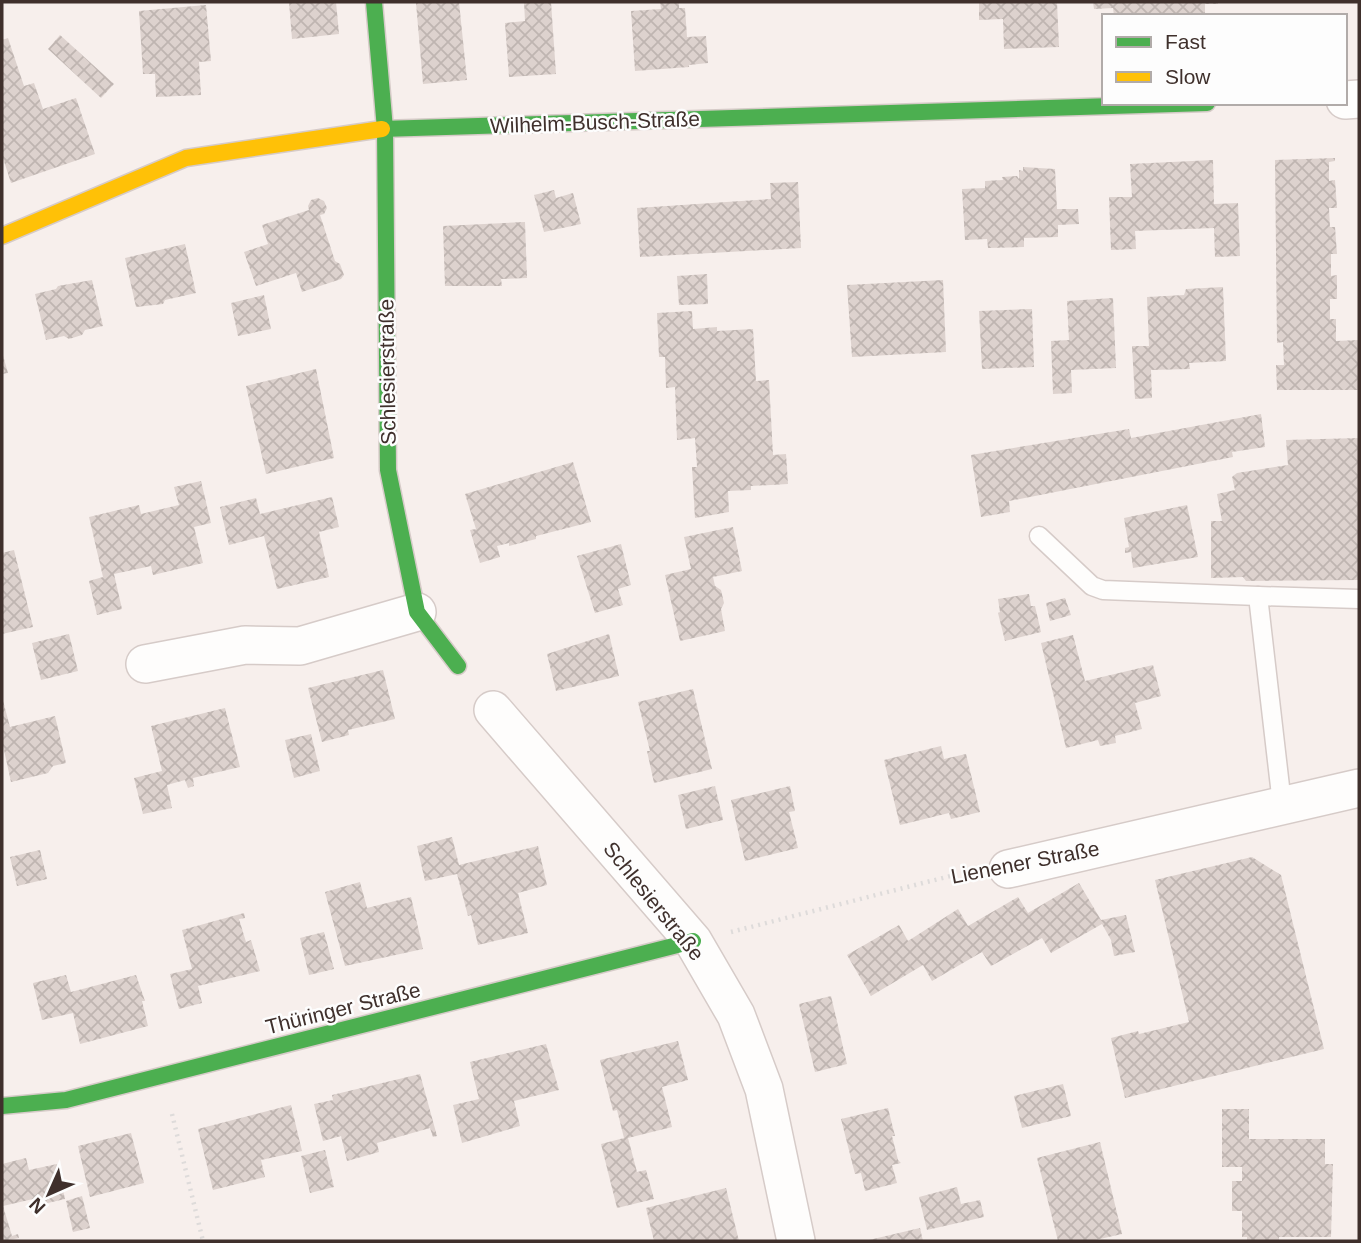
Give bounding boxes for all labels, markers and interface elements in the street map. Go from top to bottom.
legend [1102,14,1347,105]
text: Fast [1165,30,1206,53]
text: Slow [1165,65,1211,88]
street label: Wilhelm-Busch-Straße [490,107,700,137]
street label: Schlesierstraße [374,299,400,445]
street label: Lienener Straße [949,836,1101,888]
street label: Schlesierstraße [599,837,709,965]
street label: Thüringer Straße [263,978,423,1038]
north arrow [14,1159,84,1229]
text: N [25,1193,50,1218]

